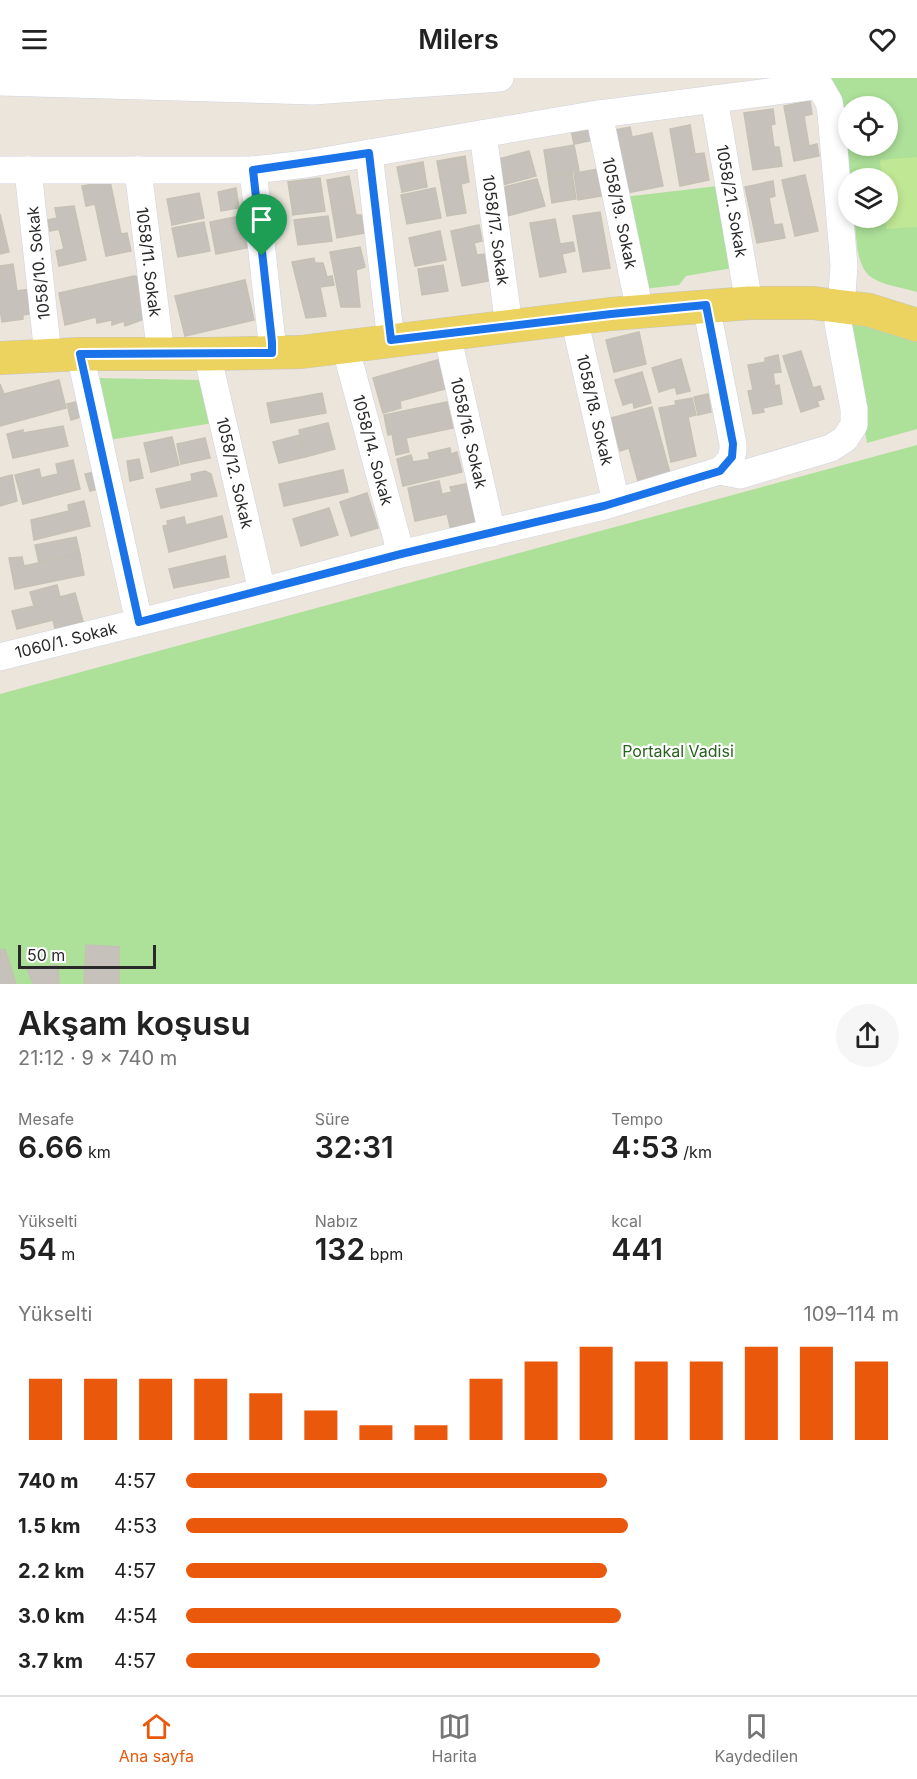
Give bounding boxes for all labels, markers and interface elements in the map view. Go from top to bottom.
icon: menu [18,23,51,56]
text: Milers [418,23,499,56]
icon: heart [866,23,899,56]
map controls [838,96,898,228]
button: locate [838,96,898,156]
street label: 1058/21. Sokak [712,143,752,259]
street label: 1058/19. Sokak [598,155,642,271]
button: layers [838,168,898,228]
street label: 1058/17. Sokak [478,174,514,287]
pin [236,194,287,256]
icon: arrive [245,203,278,236]
street label: 1058/10. Sokak [22,205,54,321]
street label: 1058/11. Sokak [132,206,166,318]
street label: 1058/18. Sokak [572,352,618,468]
street label: 1058/16. Sokak [447,376,492,491]
street label: 1058/14. Sokak [349,392,397,508]
street label: 1058/12. Sokak [212,415,258,531]
street label: 1060/1. Sokak [13,618,119,662]
park label: Portakal Vadisi [622,741,734,761]
scale bar [18,942,156,970]
text: 50 m [27,945,65,965]
text: Akşam koşusu [18,1003,251,1043]
button: share [836,1004,899,1067]
text: 21:12 · 9 × 740 m [18,1046,177,1070]
text: Mesafe [18,1109,74,1129]
text: Süre [315,1109,349,1129]
text: Tempo [611,1109,663,1129]
text: 6.66 [18,1129,83,1165]
text: 32:31 [315,1129,394,1165]
text: 4:53 [611,1129,679,1165]
text: km [83,1142,111,1162]
text: /km [679,1142,712,1162]
text: Yükselti [18,1211,77,1231]
text: Nabız [315,1211,358,1231]
text: kcal [611,1211,642,1231]
text: 54 [18,1231,57,1267]
text: 132 [315,1231,365,1267]
text: 441 [611,1231,663,1267]
text: m [57,1244,75,1264]
text: bpm [365,1244,403,1264]
text: Yükselti [18,1302,92,1326]
text: 109–114 m [804,1302,899,1326]
text: 740 m [18,1469,78,1493]
text: 4:57 [114,1469,156,1493]
text: 1.5 km [18,1514,81,1538]
text: 4:53 [114,1514,157,1538]
text: 2.2 km [18,1559,84,1583]
text: 4:57 [114,1559,156,1583]
text: 3.0 km [18,1604,85,1628]
text: 4:54 [114,1604,158,1628]
text: 3.7 km [18,1649,83,1673]
text: 4:57 [114,1649,156,1673]
tab: Ana sayfa [119,1710,194,1766]
tab: Harita [432,1710,477,1766]
tab: Kaydedilen [715,1710,798,1766]

